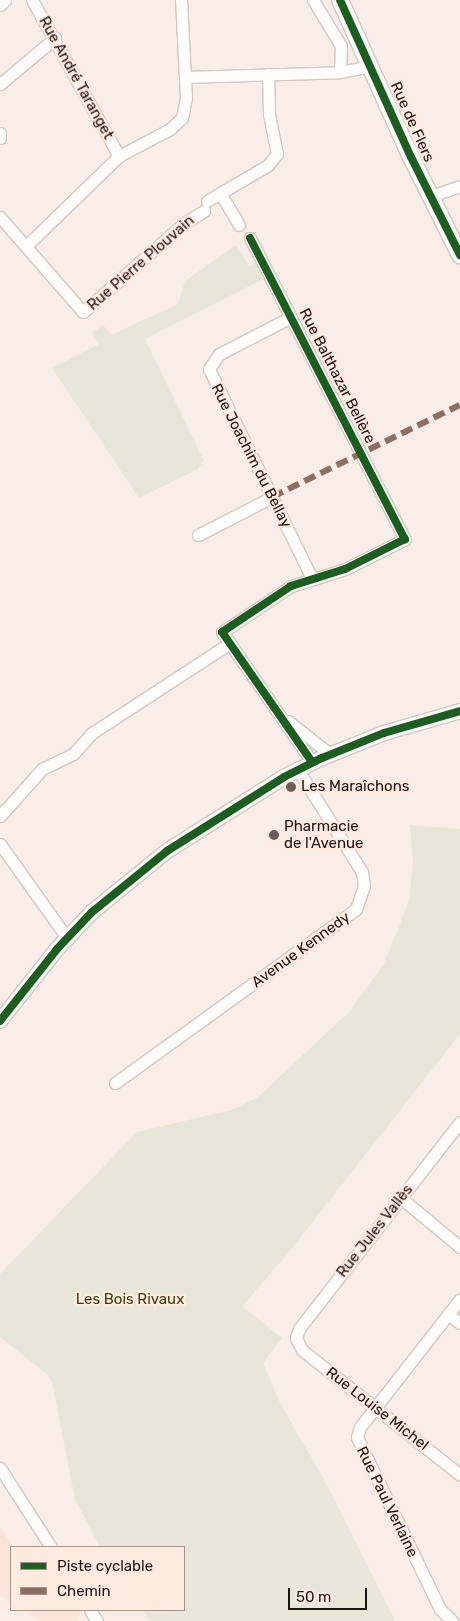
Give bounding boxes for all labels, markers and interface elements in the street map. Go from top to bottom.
street label: Rue André Taranget [35,13,117,143]
street label: Rue de Flers [386,79,438,165]
street label: Rue Pierre Plouvain [84,212,198,314]
street label: Rue Balthazar Bellère [295,305,379,447]
street label: Rue Joachim du Bellay [207,381,295,531]
place label: Les Maraîchons [301,778,409,796]
marker: Les Maraîchons [285,781,297,793]
place label: Pharmacie de l'Avenue [284,817,363,852]
marker: Pharmacie de l'Avenue [268,829,280,841]
street label: Avenue Kennedy [248,908,354,992]
street label: Rue Jules Vallès [333,1181,417,1281]
park label: Les Bois Rivaux [76,1291,184,1309]
street label: Rue Louise Michel [322,1363,432,1455]
street label: Rue Paul Verlaine [352,1444,422,1560]
legend [10,1546,185,1611]
text: Piste cyclable [57,1557,153,1575]
scale bar [290,1578,369,1610]
text: Chemin [57,1582,111,1600]
text: 50 m [296,1588,331,1606]

